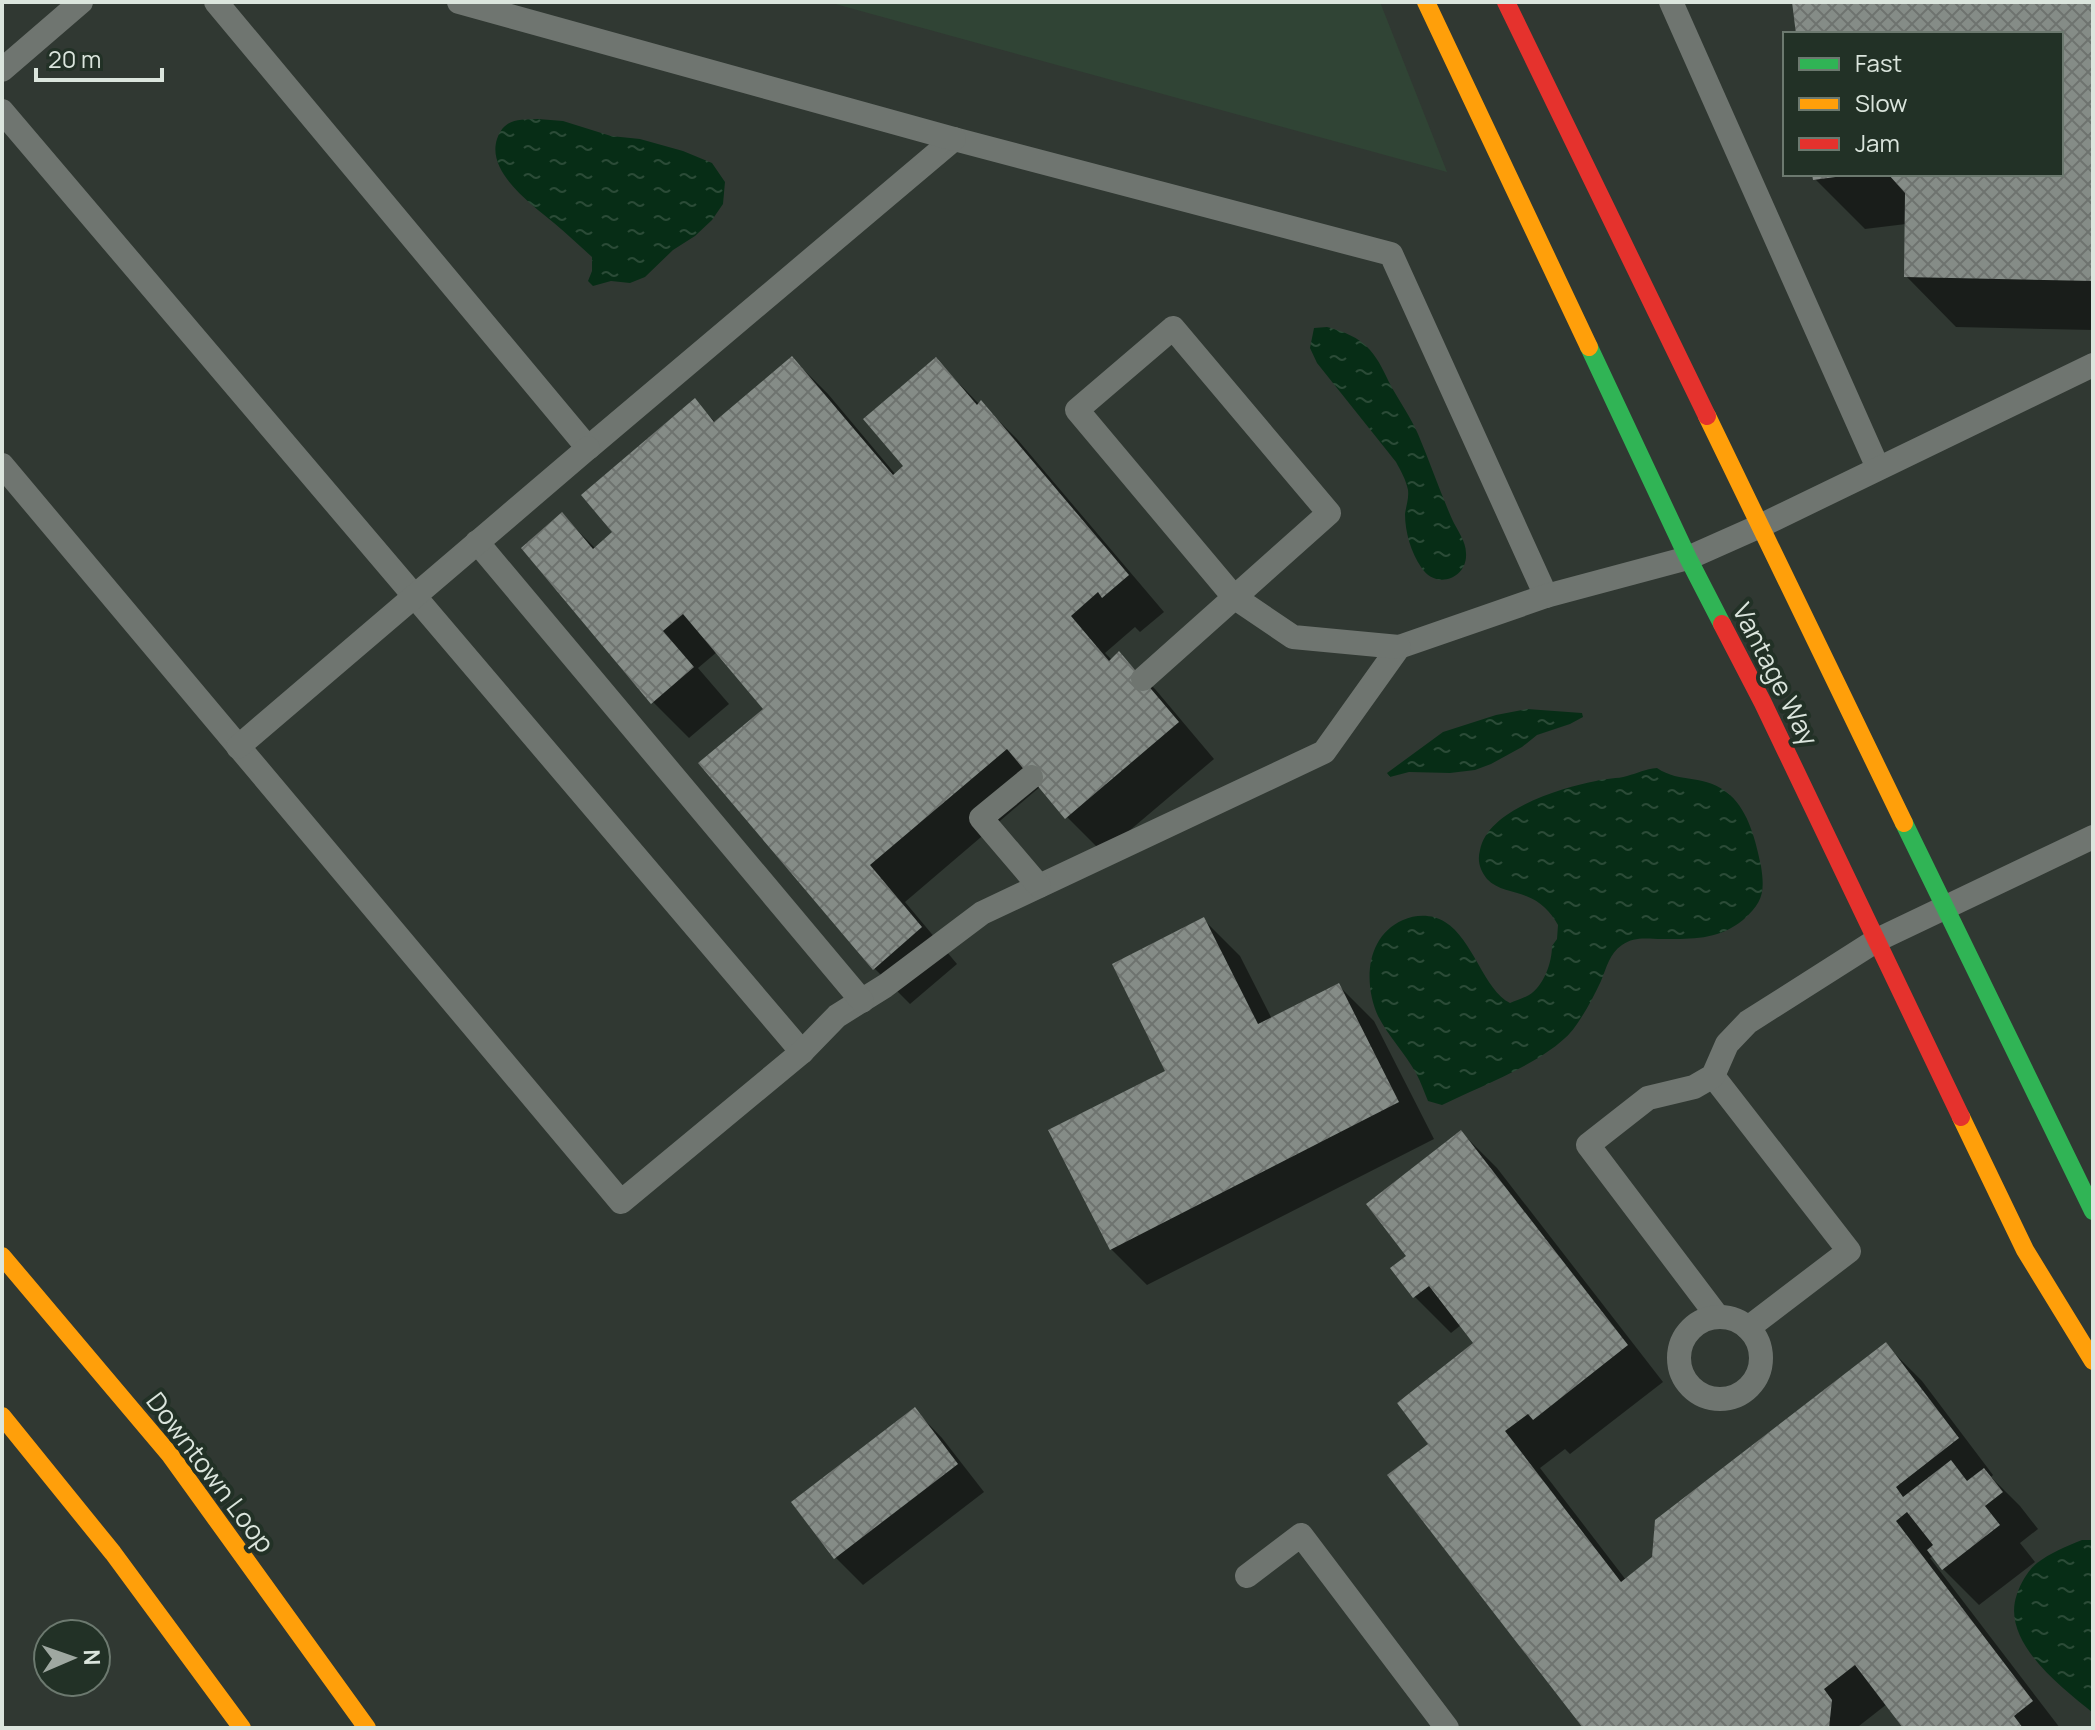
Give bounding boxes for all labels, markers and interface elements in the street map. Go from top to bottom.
scale bar [36,32,162,82]
legend [1783,32,2063,176]
text: 20 m [48,42,101,75]
text: Fast [1855,46,1902,79]
text: Slow [1855,86,1908,119]
text: Jam [1855,126,1900,159]
street label: Vantage Way [1725,597,1827,752]
street label: Downtown Loop [139,1384,283,1560]
north arrow [32,1618,112,1698]
text: N [77,1649,107,1666]

